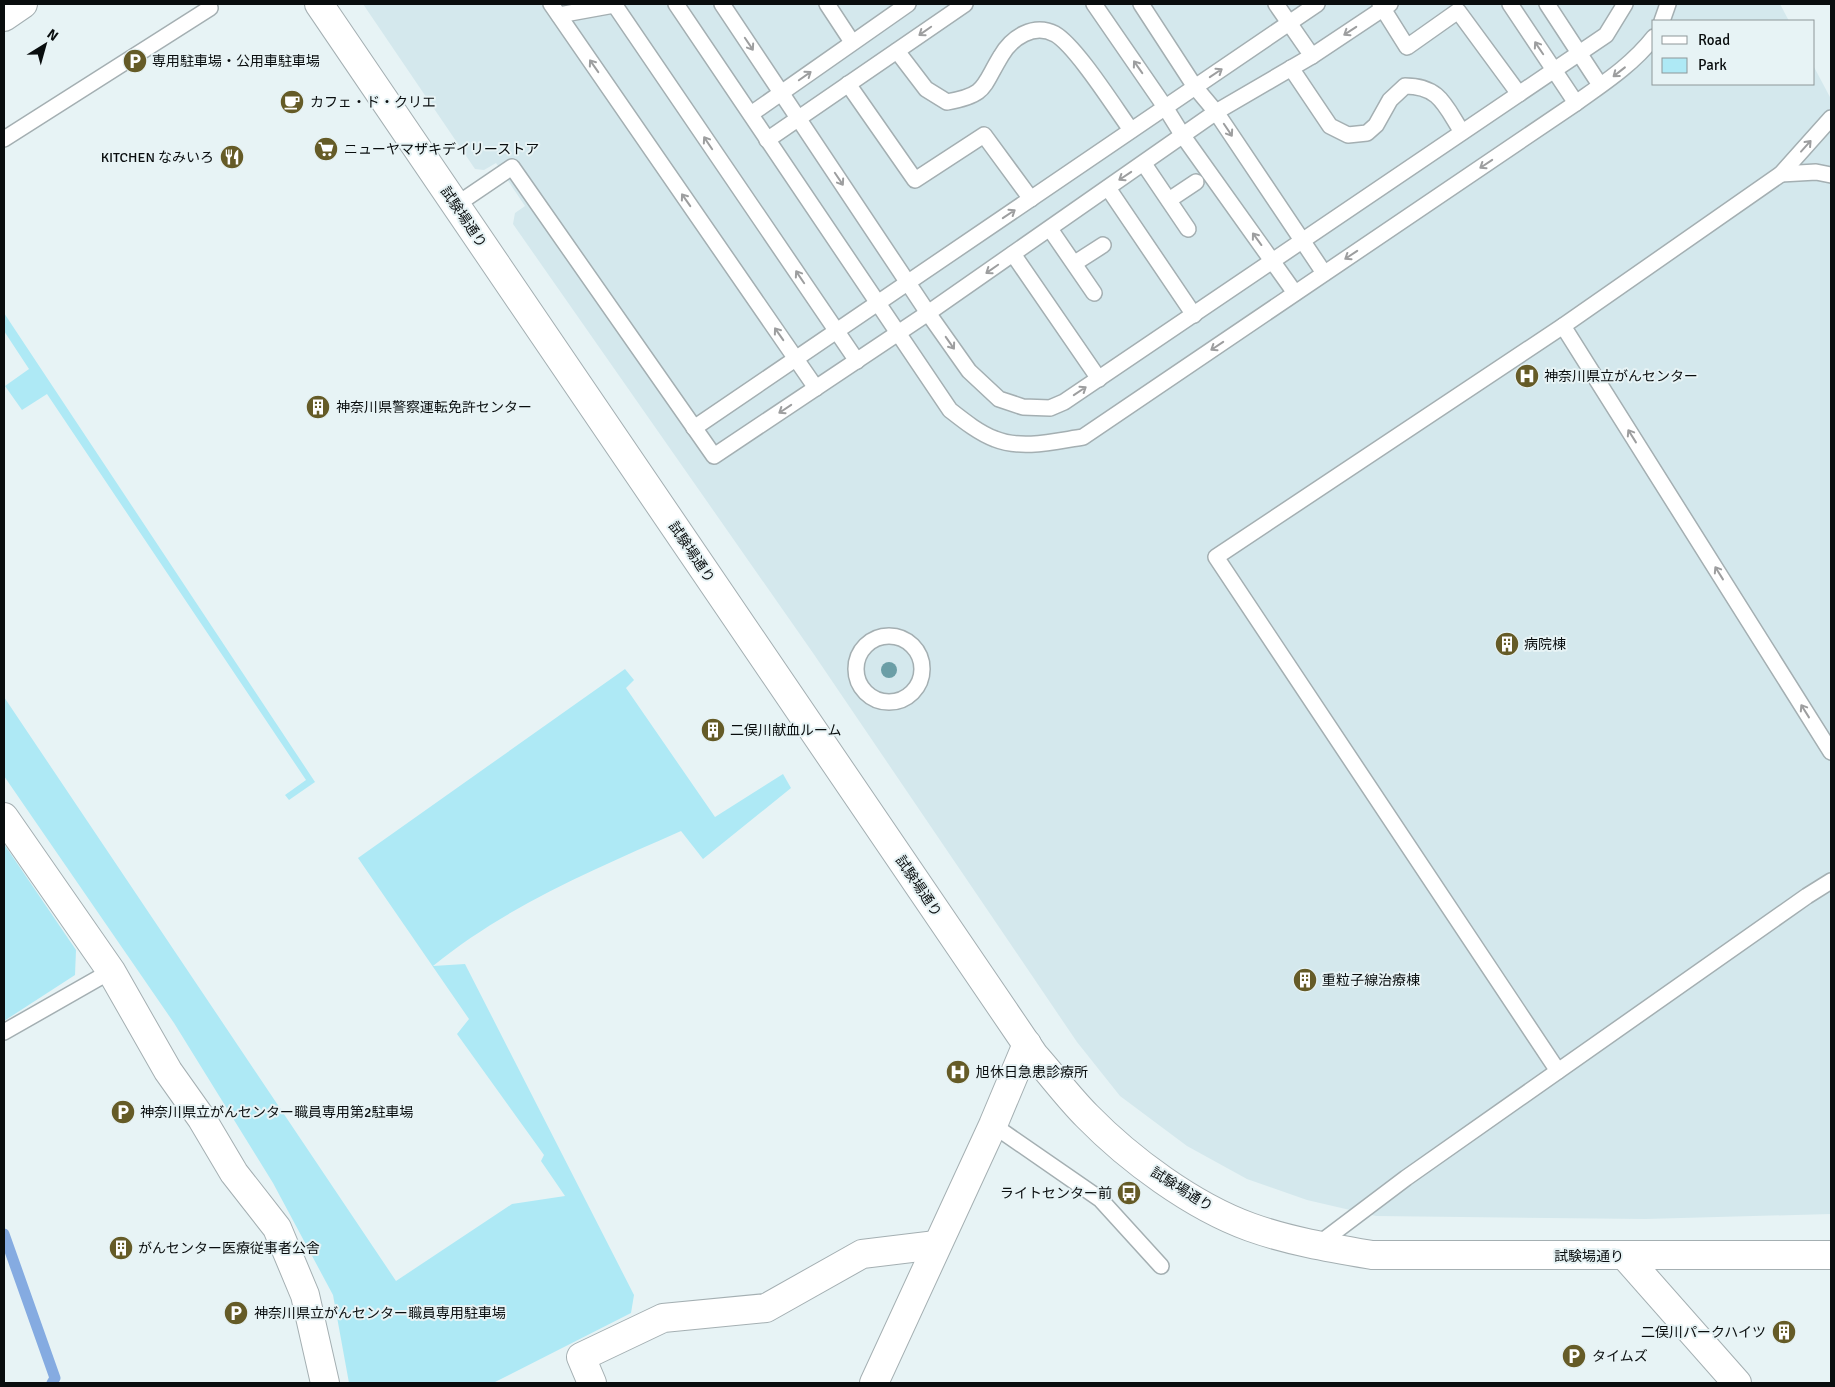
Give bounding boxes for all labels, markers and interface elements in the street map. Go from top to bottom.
north arrow [20,20,70,70]
legend [1652,20,1815,85]
text: N [44,25,62,45]
one-way arrow [918,26,932,36]
one-way arrow [1343,26,1357,36]
text: Road [1698,31,1730,49]
one-way arrow [744,37,754,51]
one-way arrow [1534,41,1544,55]
parking icon: 専用駐車場・公用車駐車場 [122,48,148,74]
place label: 専用駐車場・公用車駐車場 [152,53,320,70]
text: Park [1698,56,1727,74]
one-way arrow [589,59,599,73]
one-way arrow [1133,60,1143,74]
one-way arrow [1613,66,1626,77]
one-way arrow [1209,68,1223,78]
one-way arrow [798,71,812,81]
cafe icon: カフェ・ド・クリエ [279,89,305,115]
place label: カフェ・ド・クリエ [310,94,436,111]
one-way arrow [1223,123,1233,137]
supermarket icon: ニューヤマザキデイリーストア [313,136,339,162]
one-way arrow [703,136,713,150]
one-way arrow [1800,140,1812,153]
place label: ニューヤマザキデイリーストア [344,141,539,158]
restaurant icon: KITCHEN なみいろ [219,144,245,170]
place label: KITCHEN なみいろ [101,149,214,166]
one-way arrow [1479,159,1493,169]
one-way arrow [1119,171,1133,181]
one-way arrow [834,172,844,186]
street label: 試験場通り [437,184,490,251]
one-way arrow [681,193,692,207]
one-way arrow [1002,208,1016,219]
one-way arrow [1252,232,1262,246]
one-way arrow [1344,250,1358,260]
one-way arrow [985,264,999,274]
one-way arrow [795,270,805,284]
one-way arrow [774,327,784,341]
one-way arrow [945,336,955,350]
one-way arrow [1210,341,1224,351]
hospital icon: 神奈川県立がんセンター [1514,363,1540,389]
place label: 神奈川県立がんセンター [1544,368,1698,385]
one-way arrow [1073,386,1087,396]
building icon: 神奈川県警察運転免許センター [305,394,331,420]
place label: 神奈川県警察運転免許センター [336,399,532,416]
one-way arrow [778,404,792,414]
one-way arrow [1627,429,1637,443]
street label: 試験場通り [665,519,718,586]
one-way arrow [1713,567,1723,581]
building icon: 病院棟 [1494,631,1520,657]
place label: 病院棟 [1524,636,1566,653]
one-way arrow [1800,704,1811,718]
building icon: 二俣川献血ルーム [700,717,726,743]
place label: 二俣川献血ルーム [730,722,842,739]
street label: 試験場通り [892,853,945,920]
building icon: 重粒子線治療棟 [1292,967,1318,993]
place label: 重粒子線治療棟 [1322,972,1420,989]
hospital icon: 旭休日急患診療所 [945,1059,971,1085]
place label: 旭休日急患診療所 [976,1064,1088,1081]
parking icon: 神奈川県立がんセンター職員専用第2駐車場 [110,1099,136,1125]
place label: 神奈川県立がんセンター職員専用第2駐車場 [140,1104,414,1121]
street label: 試験場通り [1148,1164,1216,1215]
bus stop icon: ライトセンター前 [1116,1180,1142,1206]
place label: ライトセンター前 [1000,1185,1112,1202]
building icon: がんセンター医療従事者公舎 [108,1235,134,1261]
place label: がんセンター医療従事者公舎 [138,1240,320,1257]
street label: 試験場通り [1554,1248,1624,1265]
parking icon: 神奈川県立がんセンター職員専用駐車場 [223,1300,249,1326]
place label: 神奈川県立がんセンター職員専用駐車場 [254,1305,506,1322]
building icon: 二俣川パークハイツ [1771,1319,1797,1345]
place label: 二俣川パークハイツ [1641,1324,1766,1341]
parking icon: タイムズ [1561,1343,1587,1369]
place label: タイムズ [1592,1348,1648,1365]

